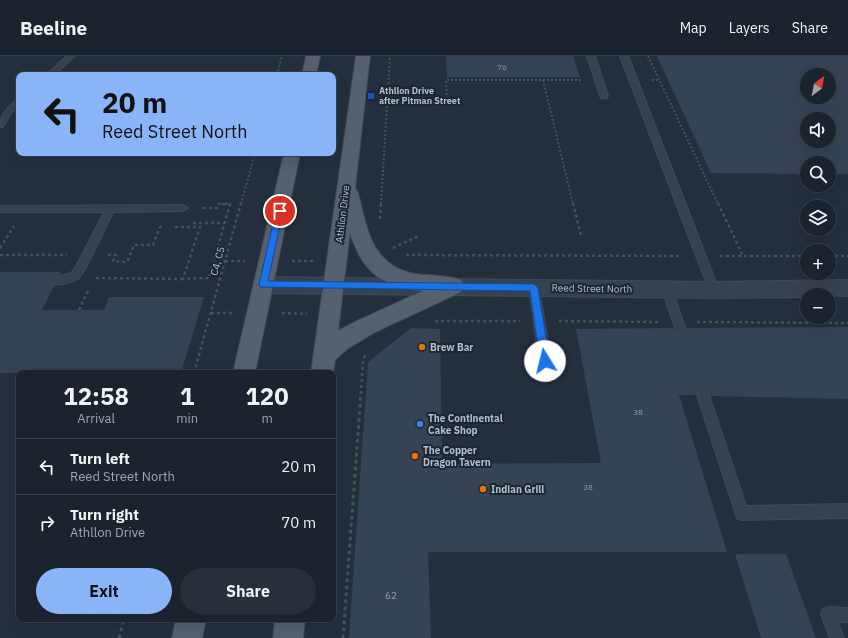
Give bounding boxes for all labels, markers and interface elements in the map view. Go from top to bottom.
text: Beeline [20,16,87,40]
text: Map [680,19,707,37]
text: Layers [729,19,770,37]
text: Share [792,19,828,37]
house number: 76 [497,62,507,72]
north arrow [800,68,836,104]
map controls [800,68,836,324]
text: 20 m [102,84,167,121]
place label: Athllon Drive after Pitman Street [379,85,461,106]
icon: left [36,88,88,140]
marker: Athllon Drive after Pitman Street [366,91,376,101]
button: sound [800,112,836,148]
text: Reed Street North [102,120,247,143]
button: search [800,156,836,192]
street label: Athllon Drive [333,184,353,244]
pin [263,194,297,228]
icon: arrive [269,200,291,222]
button: layers [800,200,836,236]
button: + [800,244,836,280]
street label: C4, C5 [207,245,228,277]
street label: Reed Street North [552,281,632,296]
button: − [800,288,836,324]
position arrow [524,340,566,382]
place label: Brew Bar [430,341,473,354]
marker: Brew Bar [417,342,427,352]
text: 12:58 [63,380,129,412]
text: 1 [180,380,194,412]
text: 120 [245,380,289,412]
house number: 38 [633,407,643,417]
text: Arrival [77,410,115,427]
text: min [176,410,198,427]
text: m [261,410,273,427]
place label: The Continental Cake Shop [428,412,503,437]
marker: The Continental Cake Shop [415,419,425,429]
place label: The Copper Dragon Tavern [423,444,491,469]
text: Turn left [70,449,130,468]
marker: The Copper Dragon Tavern [410,451,420,461]
icon: left [36,456,58,478]
text: 20 m [281,457,316,476]
text: Reed Street North [70,468,175,485]
house number: 38 [583,482,593,492]
place label: Indian Grill [491,483,544,496]
marker: Indian Grill [478,484,488,494]
text: Turn right [70,505,139,524]
icon: right [36,512,58,534]
text: 70 m [281,513,316,532]
text: Athllon Drive [70,524,145,541]
button: Exit [36,568,172,614]
button: Share [180,568,316,614]
house number: 62 [385,589,397,602]

